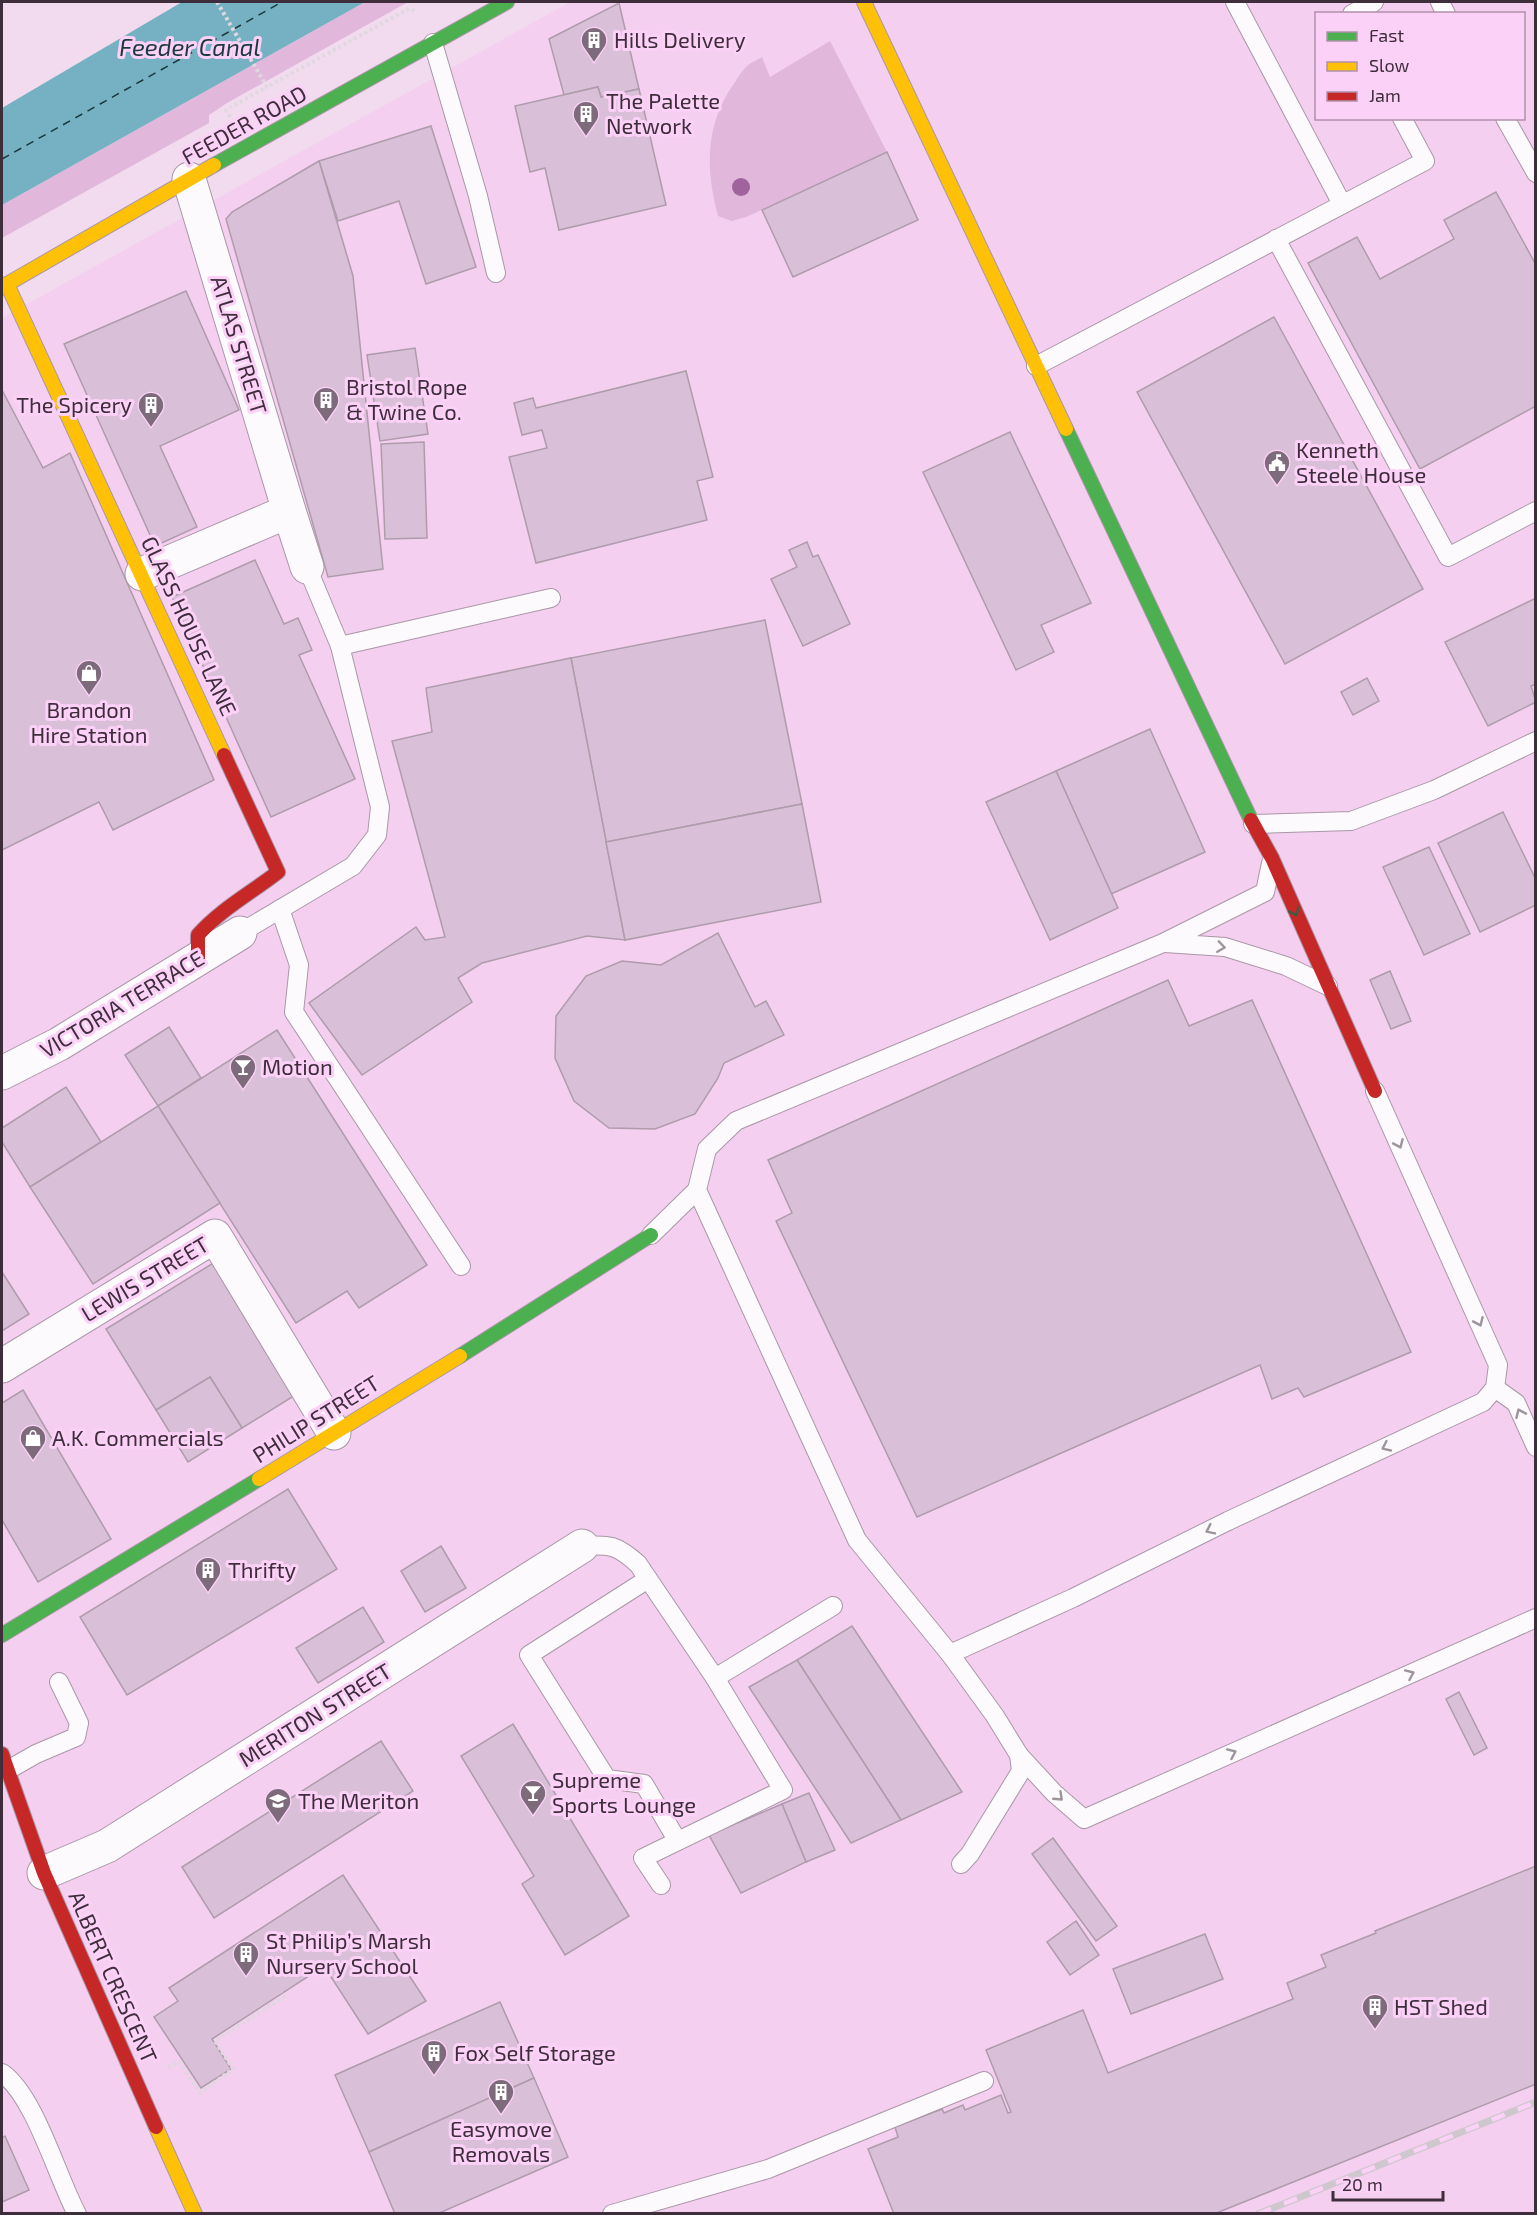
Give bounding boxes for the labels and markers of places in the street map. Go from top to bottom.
building icon: Hills Delivery [579,25,609,63]
place label: Hills Delivery [614,26,746,52]
place label: The Palette Network [606,87,720,138]
building icon: The Palette Network [571,99,601,137]
place label: Bristol Rope & Twine Co. [346,373,467,424]
building icon: Bristol Rope & Twine Co. [311,385,341,423]
building icon: The Spicery [136,390,166,428]
place label: The Spicery [16,391,132,417]
place label: Kenneth Steele House [1296,436,1426,487]
public building icon: Kenneth Steele House [1262,448,1292,486]
shop icon: Brandon Hire Station [74,658,104,696]
place label: Brandon Hire Station [30,696,148,747]
bar icon: Motion [228,1052,258,1090]
place label: Motion [262,1053,333,1079]
shop icon: A.K. Commercials [18,1423,48,1461]
place label: A.K. Commercials [52,1424,224,1450]
building icon: Thrifty [193,1555,223,1593]
place label: Thrifty [228,1556,297,1582]
place label: Supreme Sports Lounge [552,1766,696,1817]
bar icon: Supreme Sports Lounge [518,1778,548,1816]
school or university icon: The Meriton [263,1786,293,1824]
place label: The Meriton [298,1787,419,1813]
place label: St Philip’s Marsh Nursery School [266,1927,432,1978]
building icon: St Philip’s Marsh Nursery School [231,1939,261,1977]
building icon: HST Shed [1360,1992,1390,2030]
place label: HST Shed [1394,1993,1488,2019]
building icon: Fox Self Storage [419,2038,449,2076]
place label: Fox Self Storage [454,2039,616,2065]
building icon: Easymove Removals [486,2077,516,2115]
place label: Easymove Removals [450,2115,552,2166]

